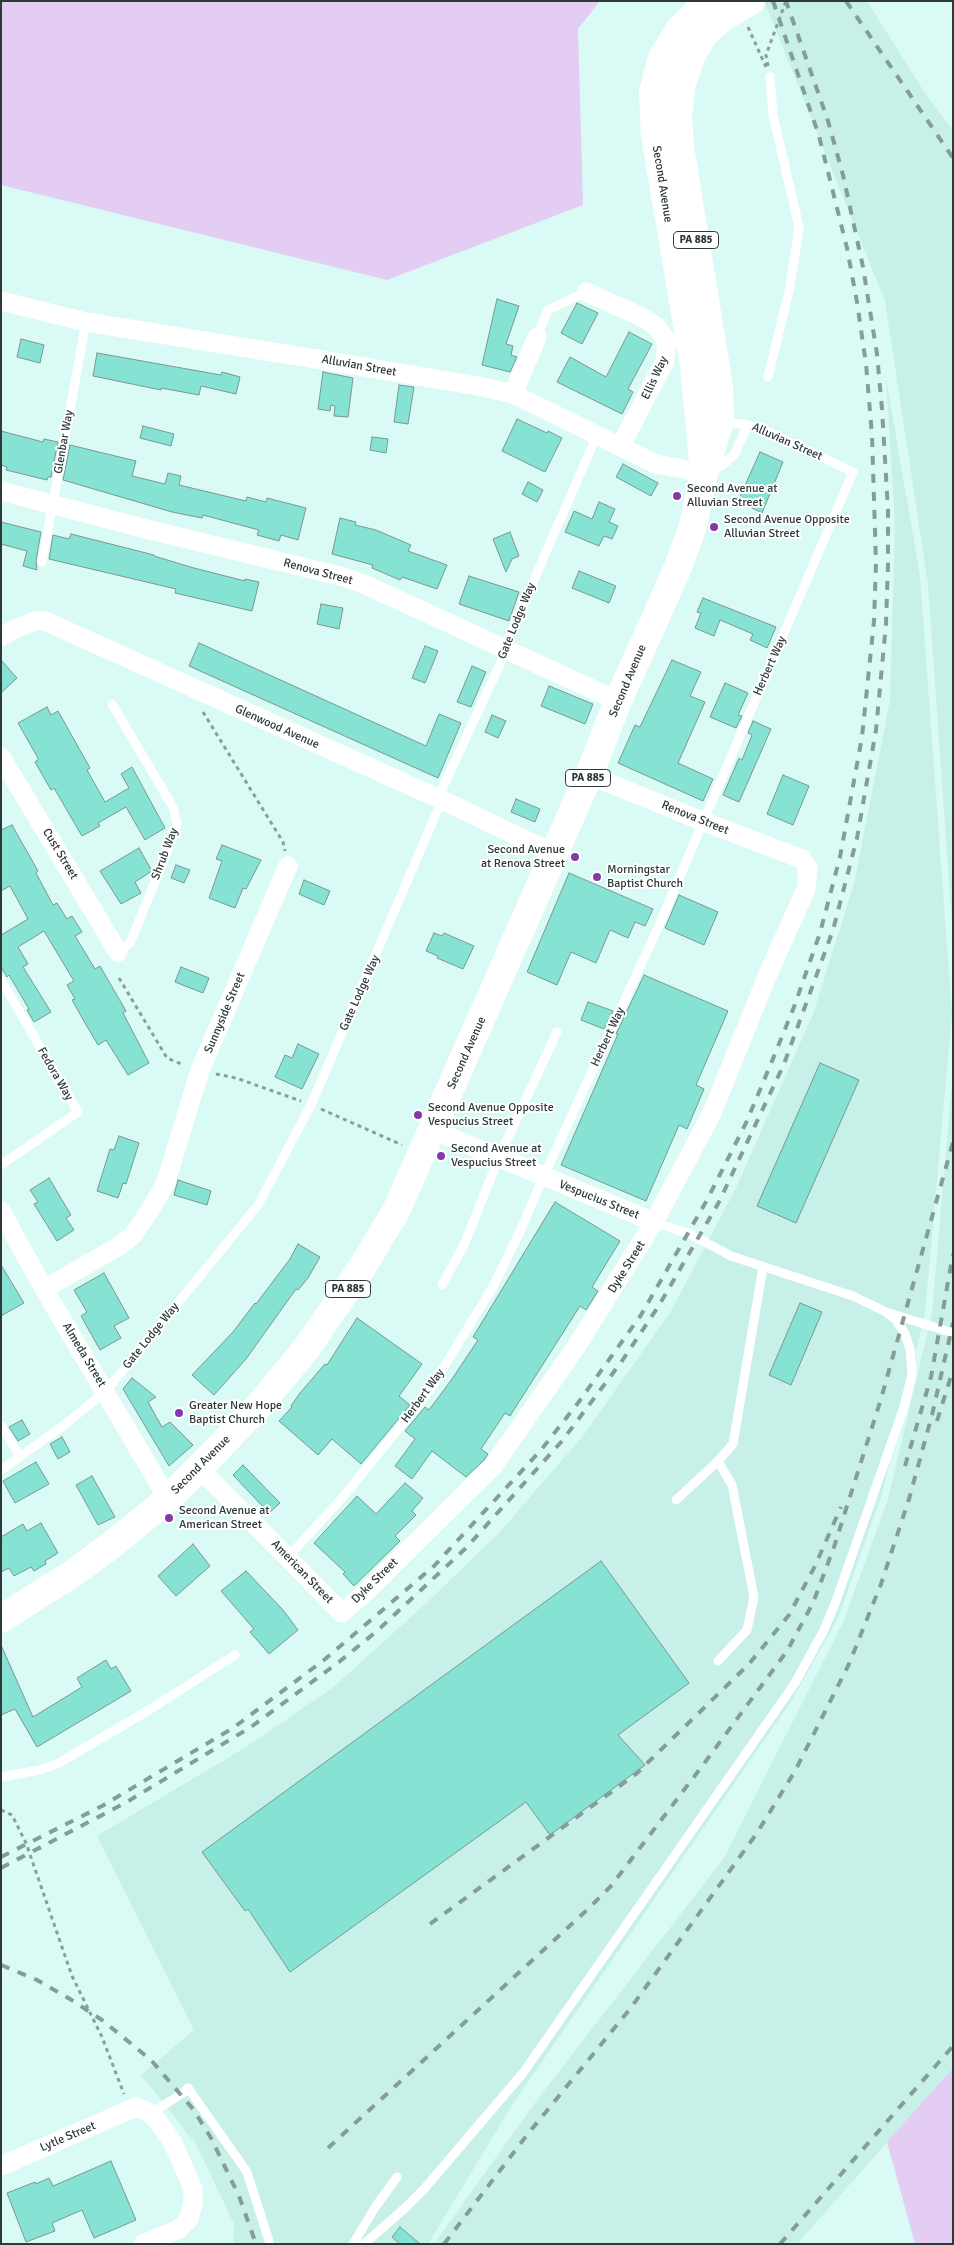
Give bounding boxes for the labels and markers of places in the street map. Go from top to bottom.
place label: Second Avenue at Alluvian Street [687,482,777,510]
marker: Second Avenue at Alluvian Street [671,490,683,502]
place label: Second Avenue Opposite Alluvian Street [724,513,850,541]
marker: Second Avenue Opposite Alluvian Street [708,521,720,533]
place label: Second Avenue at Renova Street [481,843,565,871]
marker: Second Avenue at Renova Street [569,851,581,863]
place label: Morningstar Baptist Church [607,863,683,891]
marker: Morningstar Baptist Church [591,871,603,883]
place label: Second Avenue Opposite Vespucius Street [428,1101,554,1129]
marker: Second Avenue Opposite Vespucius Street [412,1109,424,1121]
place label: Second Avenue at Vespucius Street [451,1142,541,1170]
marker: Second Avenue at Vespucius Street [435,1150,447,1162]
place label: Greater New Hope Baptist Church [189,1399,282,1427]
marker: Greater New Hope Baptist Church [173,1407,185,1419]
place label: Second Avenue at American Street [179,1504,269,1532]
marker: Second Avenue at American Street [163,1512,175,1524]

